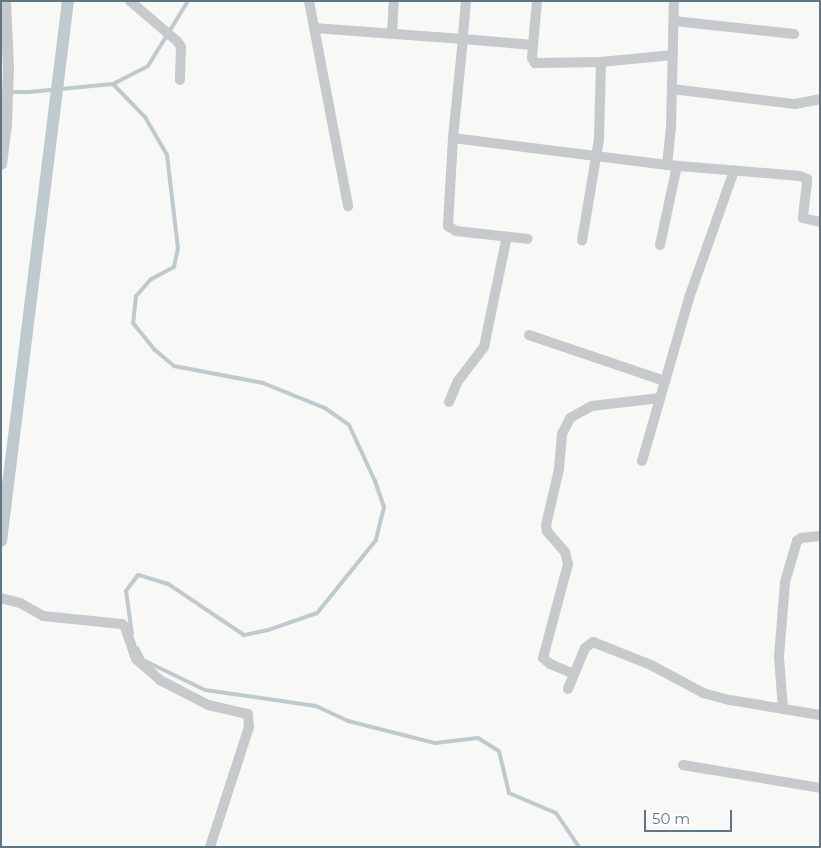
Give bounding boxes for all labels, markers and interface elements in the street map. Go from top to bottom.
scale bar [646,800,734,832]
text: 50 m [652,809,690,828]

